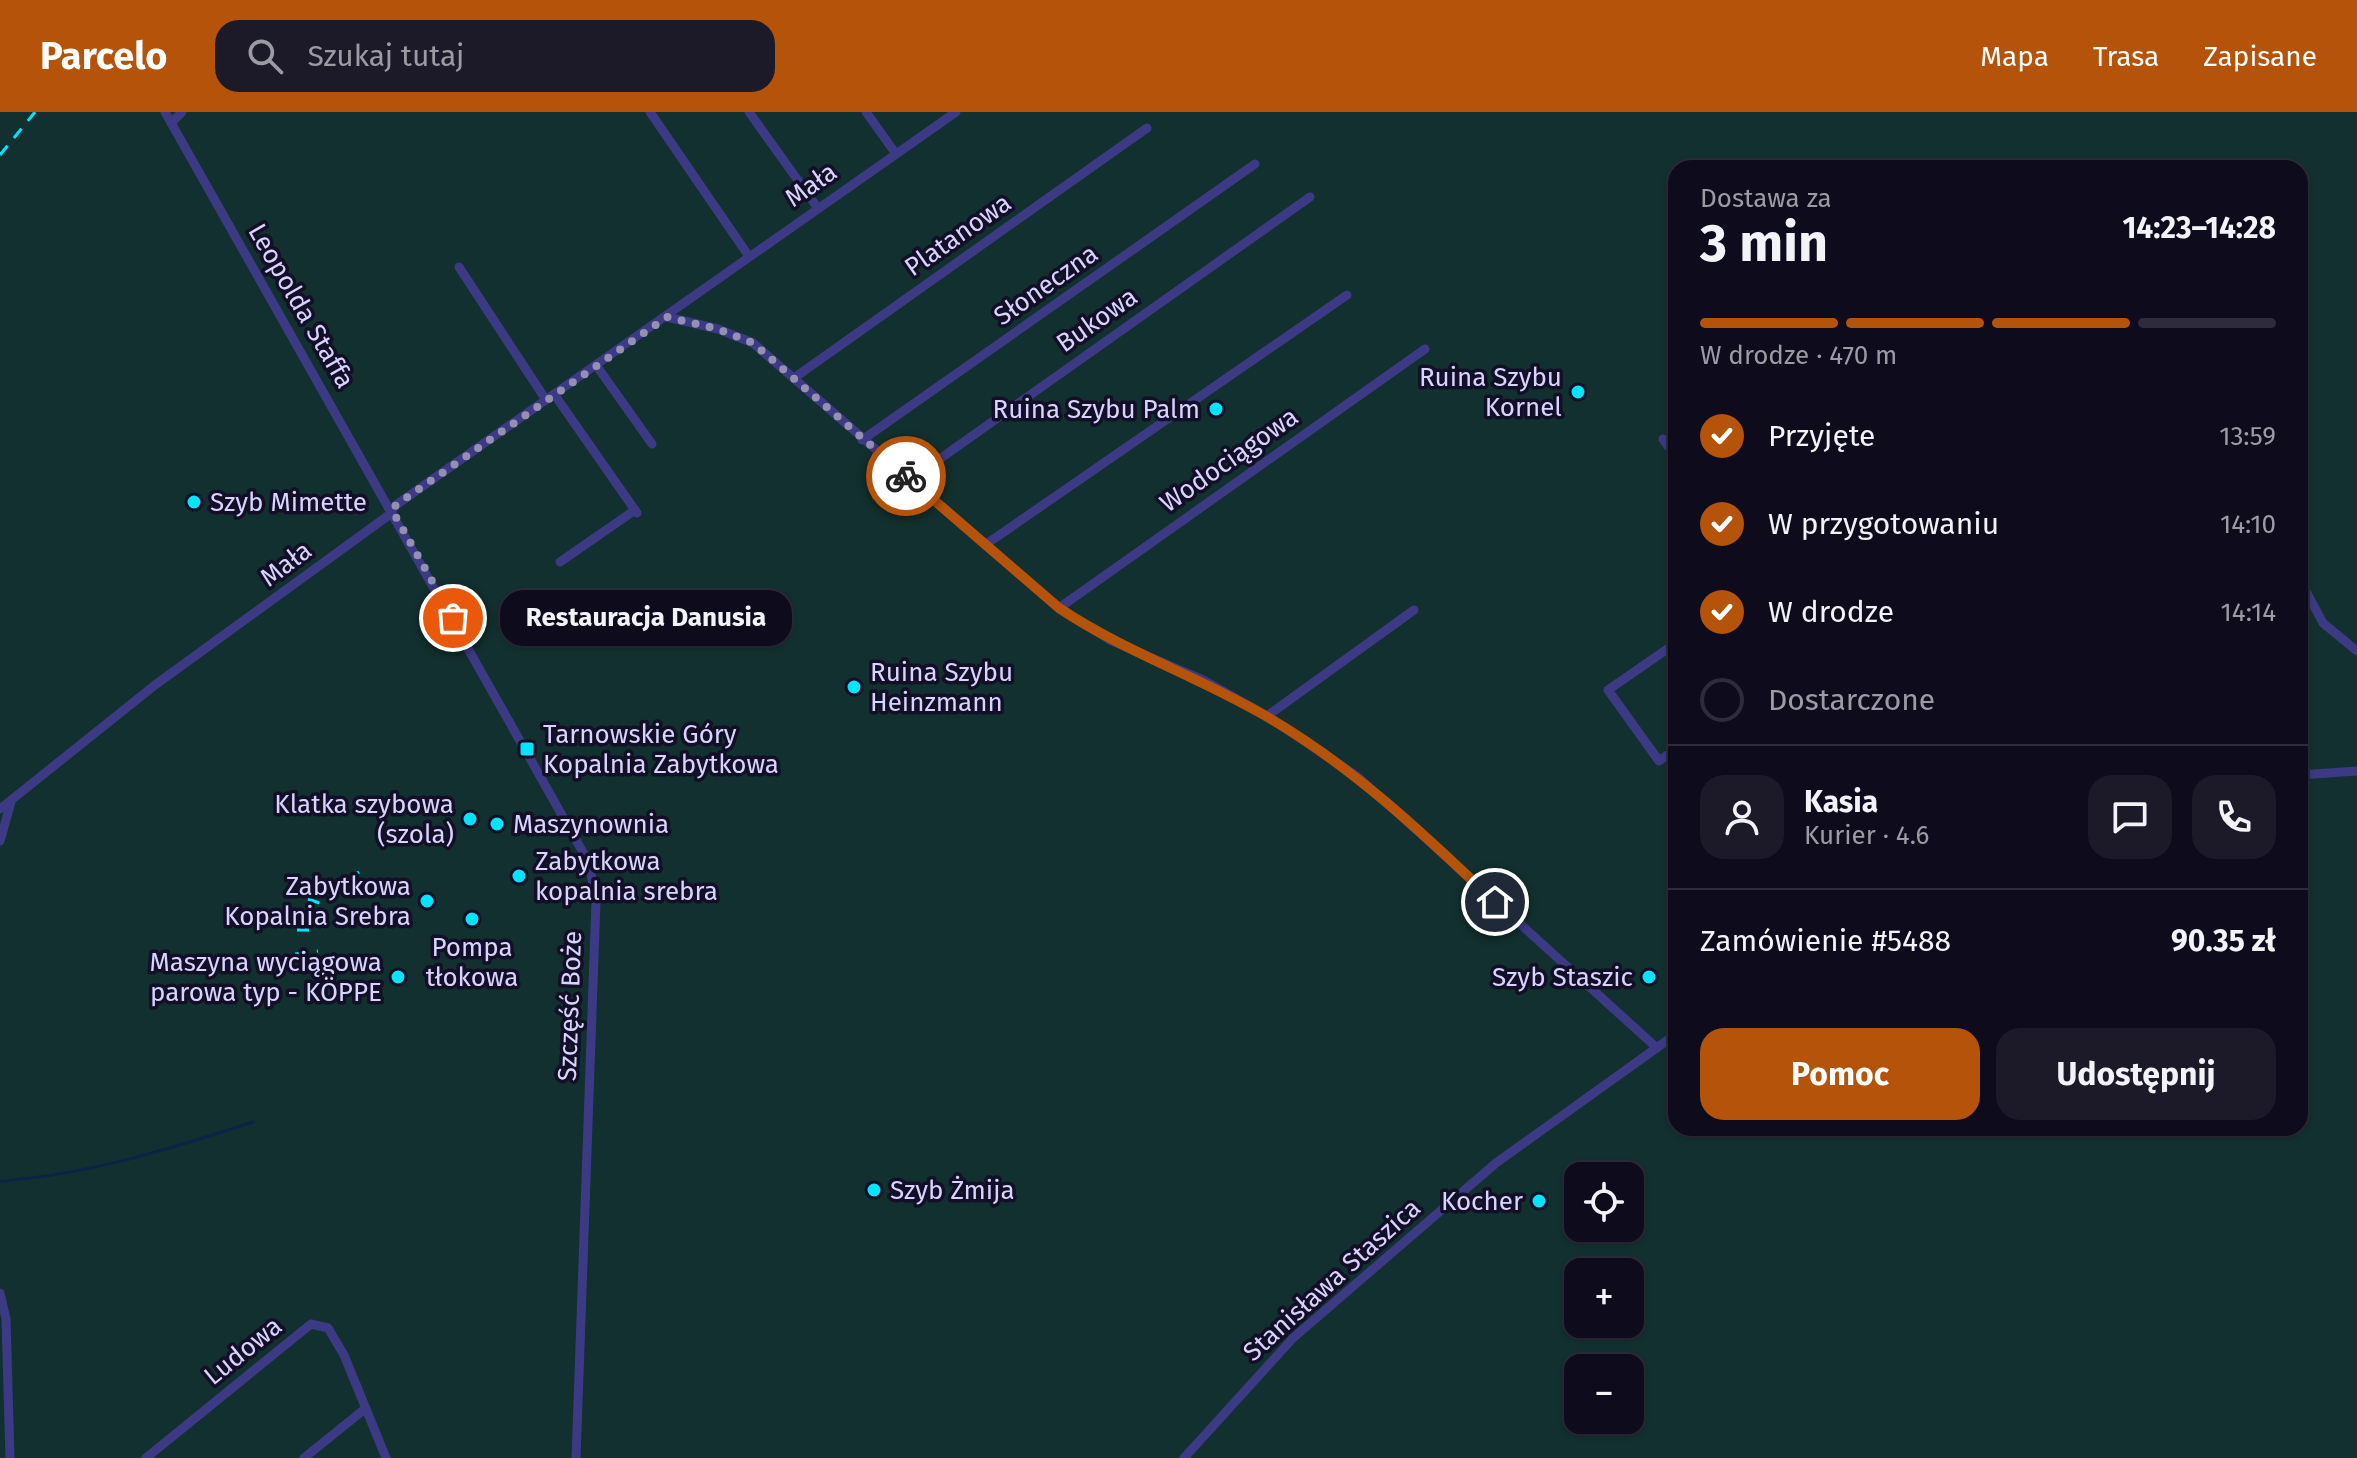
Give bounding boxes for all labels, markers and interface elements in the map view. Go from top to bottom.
search box [215,20,775,92]
text: Parcelo [40,33,167,79]
icon: search [243,34,287,78]
text: Szukaj tutaj [307,38,464,74]
text: Mapa [1980,40,2049,73]
text: Trasa [2093,40,2159,73]
text: Zapisane [2203,40,2317,73]
street label: Mała [779,156,843,214]
text: Dostawa za [1700,183,1832,214]
street label: Platanowa [899,187,1017,283]
text: 14:23–14:28 [2122,210,2276,246]
text: 3 min [1700,212,1828,275]
street label: Leopolda Staffa [241,218,361,394]
street label: Słoneczna [988,238,1104,332]
street label: Bukowa [1051,281,1143,359]
text: W drodze · 470 m [1700,340,1897,371]
place label: Ruina Szybu Kornel [1419,362,1562,423]
marker: Ruina Szybu Kornel [1569,383,1587,401]
place label: Ruina Szybu Palm [993,394,1200,425]
marker: Ruina Szybu Palm [1207,400,1225,418]
street label: Wodociągowa [1154,401,1304,519]
icon: check [1700,414,1744,458]
text: Przyjęte [1768,418,1875,454]
text: 13:59 [2219,421,2276,452]
courier [866,436,946,516]
icon: bike [884,454,928,498]
place label: Szyb Mimette [210,487,367,518]
marker: Szyb Mimette [185,493,203,511]
icon: check [1700,502,1744,546]
text: W przygotowaniu [1768,506,1999,542]
text: 14:10 [2220,509,2276,540]
street label: Mała [254,535,318,593]
pin [419,584,487,652]
callout: Restauracja Danusia [501,590,793,646]
icon: check [1700,590,1744,634]
text: W drodze [1768,594,1894,630]
icon: bag [431,596,475,640]
text: 14:14 [2221,597,2276,628]
text: Restauracja Danusia [526,602,766,633]
place label: Ruina Szybu Heinzmann [870,657,1013,718]
marker: Ruina Szybu Heinzmann [845,678,863,696]
text: Dostarczone [1768,682,1935,718]
place label: Tarnowskie Góry Kopalnia Zabytkowa [543,719,779,780]
marker: Tarnowskie Góry Kopalnia Zabytkowa [518,740,536,758]
button: person [1700,775,1784,859]
button: chat [2088,775,2172,859]
button: phone [2192,775,2276,859]
text: Kasia [1804,784,1878,820]
place label: Klatka szybowa (szola) [274,789,454,850]
place label: Maszynownia [513,809,669,840]
marker: Klatka szybowa (szola) [461,810,479,828]
marker: Maszynownia [488,815,506,833]
text: Kurier · 4.6 [1804,820,1929,851]
place label: Zabytkowa kopalnia srebra [535,846,718,907]
marker: Zabytkowa kopalnia srebra [510,867,528,885]
pin [1461,868,1529,936]
place label: Zabytkowa Kopalnia Srebra [224,871,411,932]
icon: home [1473,880,1517,924]
marker: Zabytkowa Kopalnia Srebra [418,892,436,910]
marker: Pompa tłokowa [463,910,481,928]
text: Zamówienie #5488 [1700,923,1951,959]
text: 90.35 zł [2171,923,2276,959]
street label: Szczęść Boże [552,930,588,1082]
place label: Pompa tłokowa [426,932,518,993]
place label: Maszyna wyciągowa parowa typ - KÖPPE [150,947,382,1008]
place label: Szyb Staszic [1492,962,1633,993]
marker: Maszyna wyciągowa parowa typ - KÖPPE [389,968,407,986]
marker: Szyb Staszic [1640,968,1658,986]
button: Pomoc [1700,1028,1980,1120]
button: Udostępnij [1996,1028,2276,1120]
map controls [1564,1162,1644,1434]
button: locate [1564,1162,1644,1242]
place label: Szyb Żmija [890,1175,1015,1206]
marker: Szyb Żmija [865,1181,883,1199]
place label: Kocher [1441,1186,1523,1217]
street label: Stanisława Staszica [1237,1192,1427,1368]
marker: Kocher [1530,1192,1548,1210]
button: + [1564,1258,1644,1338]
street label: Ludowa [198,1310,288,1392]
button: − [1564,1354,1644,1434]

